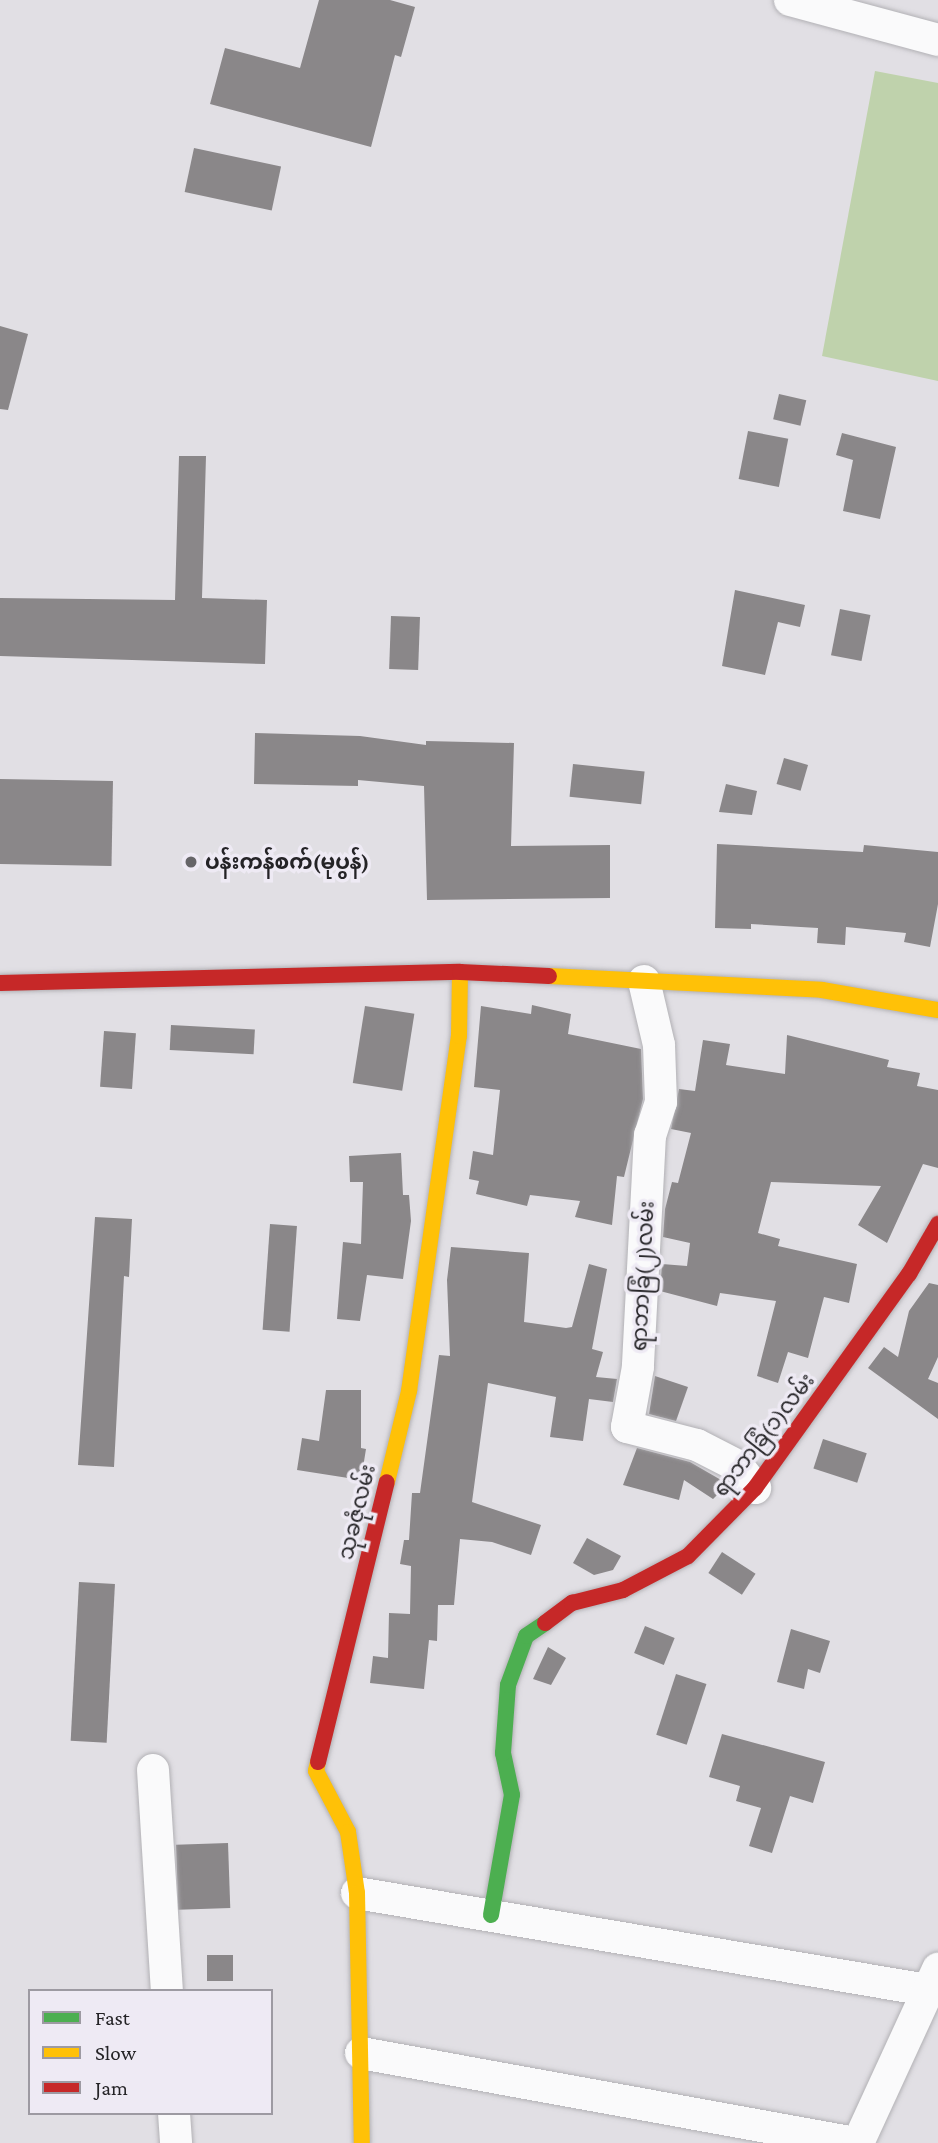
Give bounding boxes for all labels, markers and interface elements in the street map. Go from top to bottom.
place label: ပန်းကန်စက်(မုပွန်) [205,849,370,875]
marker: ပန်းကန်စက်(မုပွန်) [183,854,199,870]
street label: ရာဘာခြံ(၂)လမ်း [626,1200,660,1352]
street label: ရာဘာခြံ(၁)လမ်း [708,1368,820,1502]
street label: သုခဇုံလမ်း [333,1462,381,1562]
legend [28,1989,273,2115]
text: Fast [95,2006,130,2030]
text: Slow [95,2041,136,2065]
text: Jam [95,2076,128,2100]

